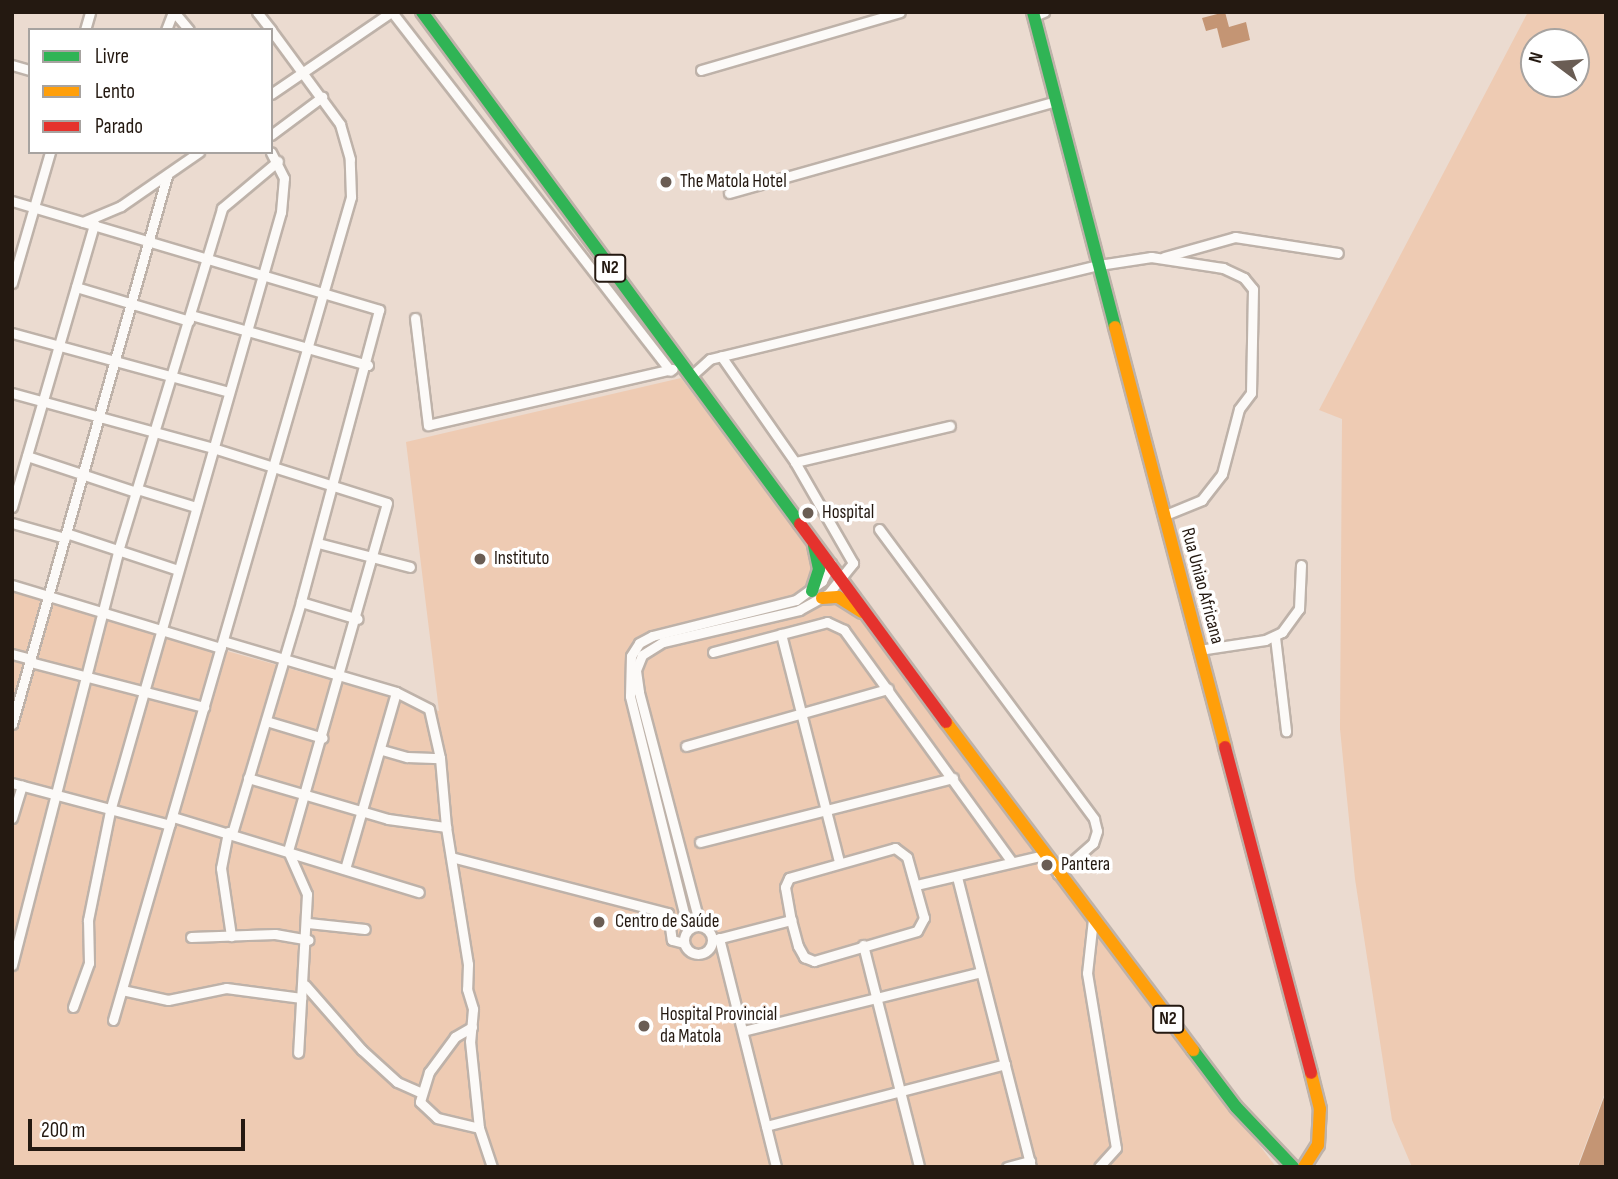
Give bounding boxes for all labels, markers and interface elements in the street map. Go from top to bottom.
legend [28,28,273,154]
north arrow [1520,28,1590,98]
text: Livre [95,44,129,69]
text: N [1524,50,1549,66]
text: Lento [95,79,135,104]
text: Parado [95,114,143,139]
place label: The Matola Hotel [680,171,787,193]
marker: The Matola Hotel [658,174,674,190]
road number: N2 [594,254,626,282]
place label: Hospital [822,502,874,524]
marker: Hospital [800,505,816,521]
street label: Rua Uniao Africana [1176,526,1228,646]
place label: Instituto [494,548,549,570]
marker: Instituto [472,551,488,567]
place label: Pantera [1061,854,1110,876]
marker: Pantera [1039,857,1055,873]
place label: Centro de Saúde [615,911,719,933]
marker: Centro de Saúde [589,912,609,932]
place label: Hospital Provincial da Matola [660,1004,777,1048]
road number: N2 [1152,1004,1184,1034]
marker: Hospital Provincial da Matola [634,1016,654,1036]
scale bar [32,1106,248,1150]
text: 200 m [41,1118,85,1143]

